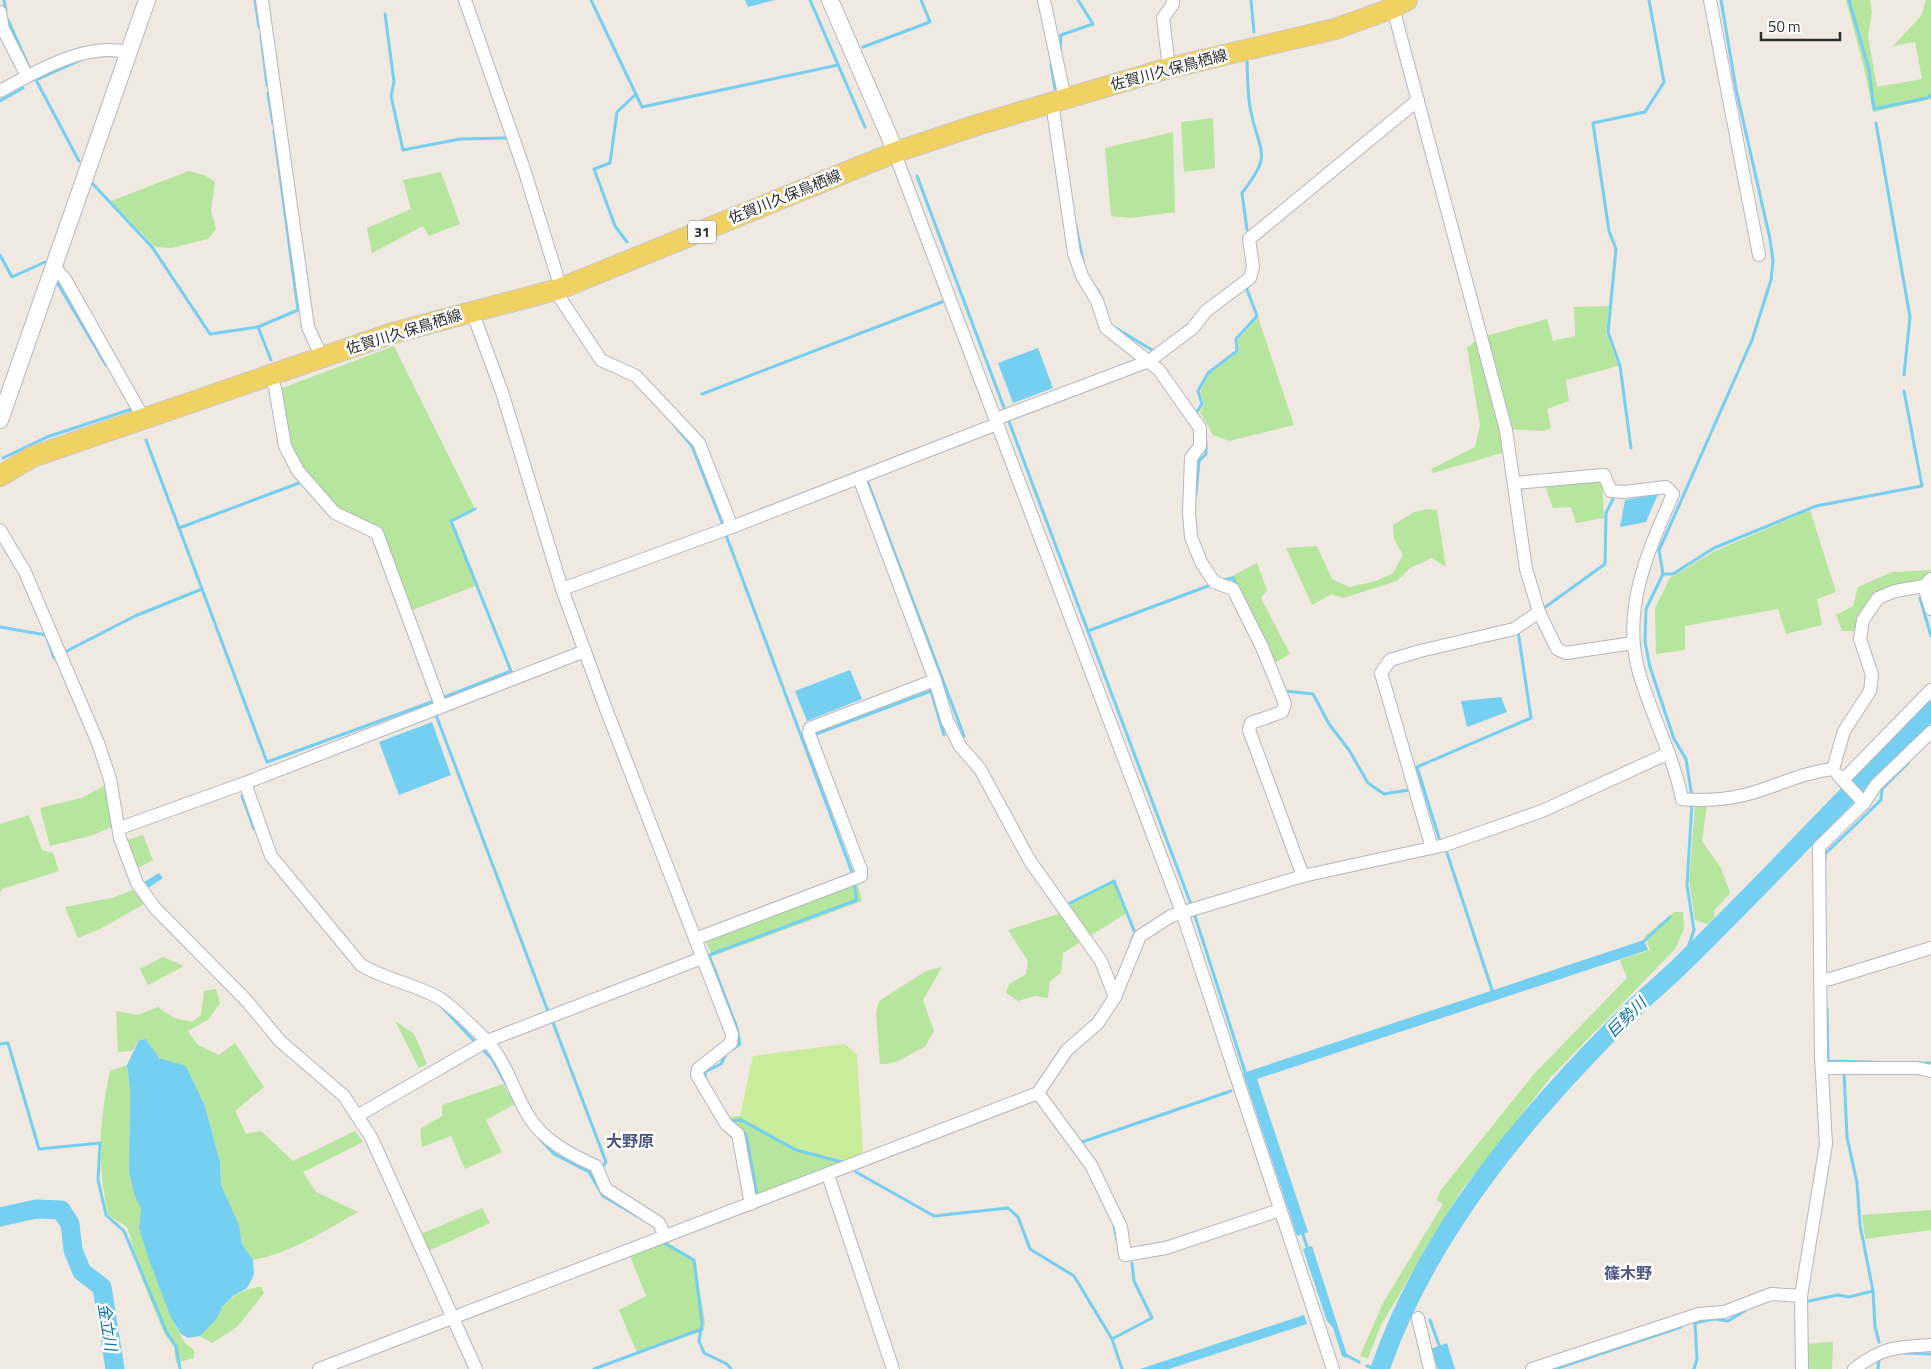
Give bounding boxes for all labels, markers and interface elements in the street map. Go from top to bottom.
scale bar [1761,10,1840,42]
text: 50 m [1768,15,1801,38]
street label: 佐賀川久保鳥栖線 [1108,43,1230,96]
street label: 佐賀川久保鳥栖線 [725,163,845,230]
road number: 31 [688,220,716,243]
street label: 佐賀川久保鳥栖線 [343,303,465,360]
water label: 巨勢川 [1601,990,1653,1042]
district label: 大野原 [606,1129,654,1153]
district label: 篠木野 [1604,1261,1652,1285]
water label: 金立川 [92,1301,124,1355]

